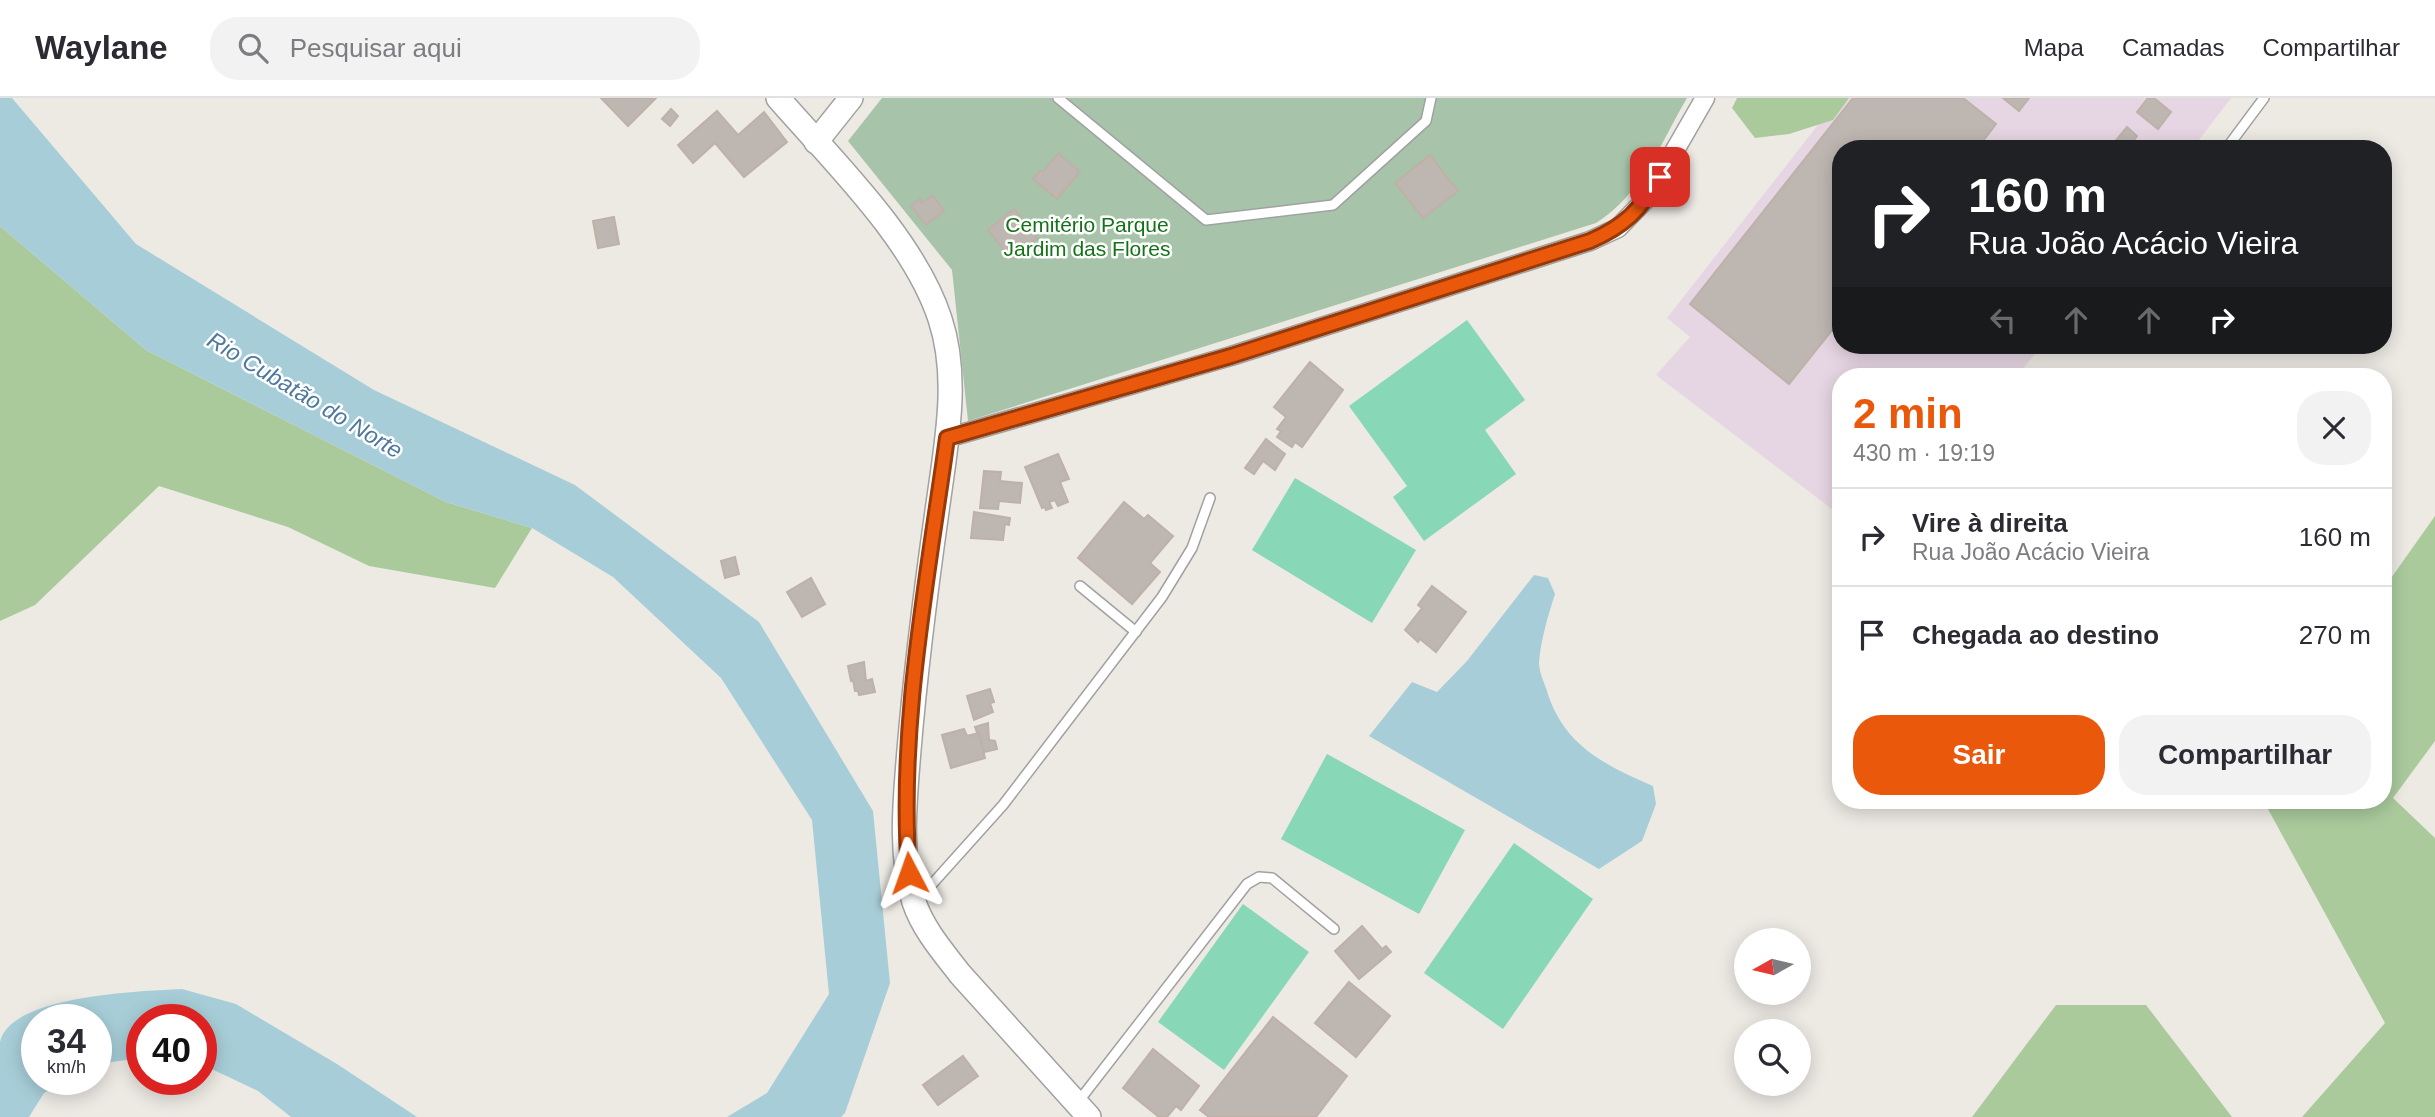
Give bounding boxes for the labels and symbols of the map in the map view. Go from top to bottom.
pin [1630,147,1690,207]
park label: Cemitério Parque Jardim das Flores [1004,213,1170,260]
water label: Rio Cubatão do Norte [203,327,407,463]
position arrow [872,836,946,910]
north arrow [1734,928,1811,1004]
speed limit sign: 40 [126,1004,217,1095]

